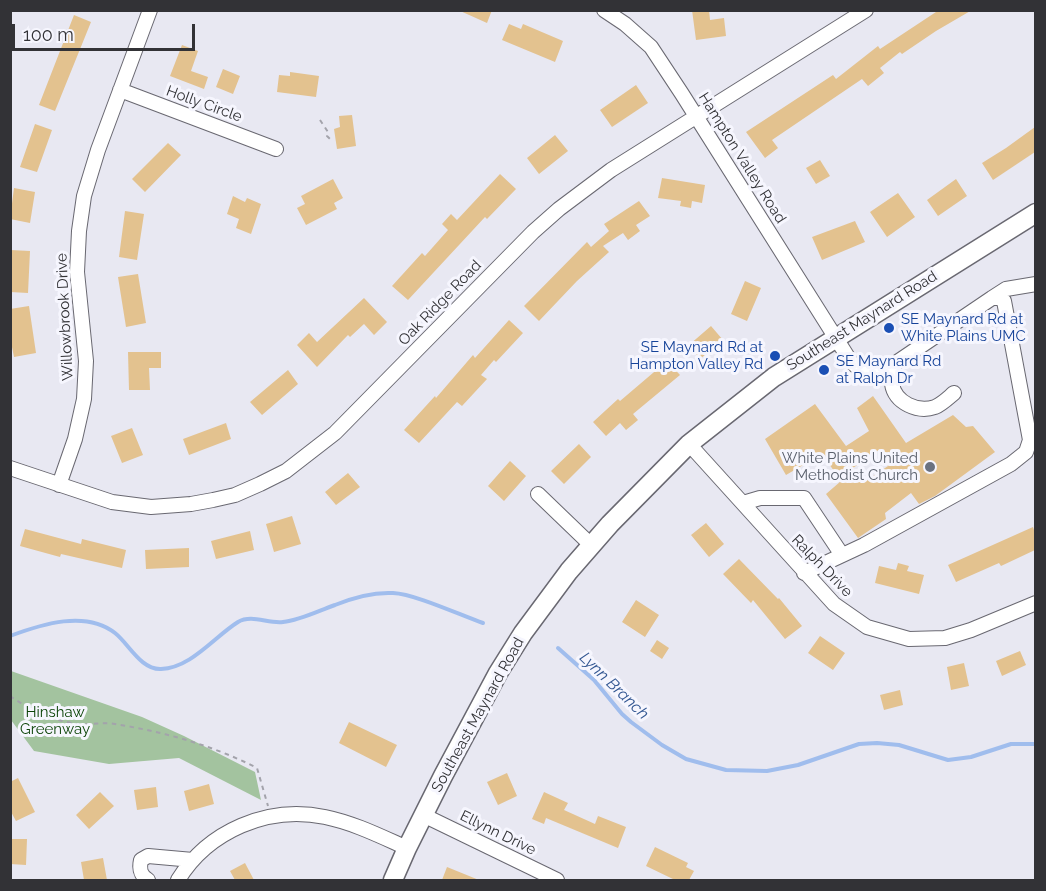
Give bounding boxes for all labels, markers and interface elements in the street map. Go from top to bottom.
scale bar [15,12,198,50]
text: 100 m [23,24,74,45]
street label: Holly Circle [164,82,244,126]
street label: Hampton Valley Road [694,89,790,227]
street label: Willowbrook Drive [53,253,77,381]
street label: Oak Ridge Road [395,257,485,349]
street label: Southeast Maynard Road [783,267,941,375]
place label: SE Maynard Rd at White Plains UMC [901,310,1026,345]
marker: SE Maynard Rd at White Plains UMC [882,321,896,335]
place label: SE Maynard Rd at Hampton Valley Rd [629,338,763,373]
marker: SE Maynard Rd at Hampton Valley Rd [768,349,782,363]
place label: SE Maynard Rd at Ralph Dr [836,352,941,387]
marker: SE Maynard Rd at Ralph Dr [817,363,831,377]
place label: White Plains United Methodist Church [782,449,918,484]
marker: White Plains United Methodist Church [923,460,937,474]
street label: Ralph Drive [788,531,856,601]
street label: Southeast Maynard Road [428,635,528,795]
water label: Lynn Branch [575,648,653,724]
park label: Hinshaw Greenway [20,703,90,738]
street label: Ellynn Drive [457,807,539,859]

